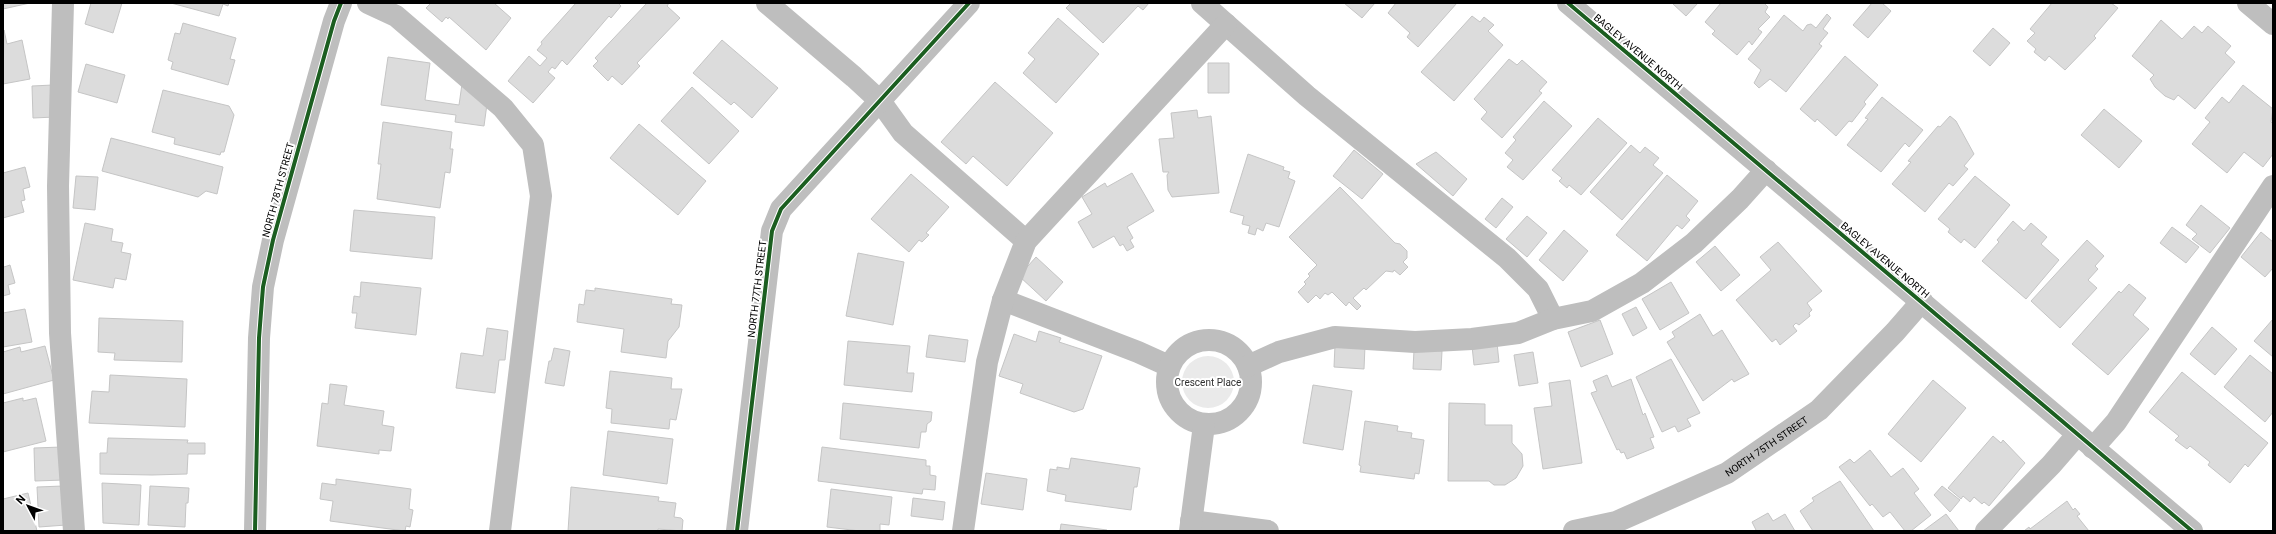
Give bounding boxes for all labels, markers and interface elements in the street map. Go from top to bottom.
street label: BAGLEY AVENUE NORTH [1592,12,1684,92]
street label: NORTH 78TH STREET [260,141,296,239]
street label: BAGLEY AVENUE NORTH [1839,220,1931,300]
street label: NORTH 77TH STREET [746,240,768,338]
park label: Crescent Place [1175,377,1241,388]
street label: NORTH 75TH STREET [1723,414,1810,478]
north arrow [8,486,48,526]
text: N [13,492,28,507]

